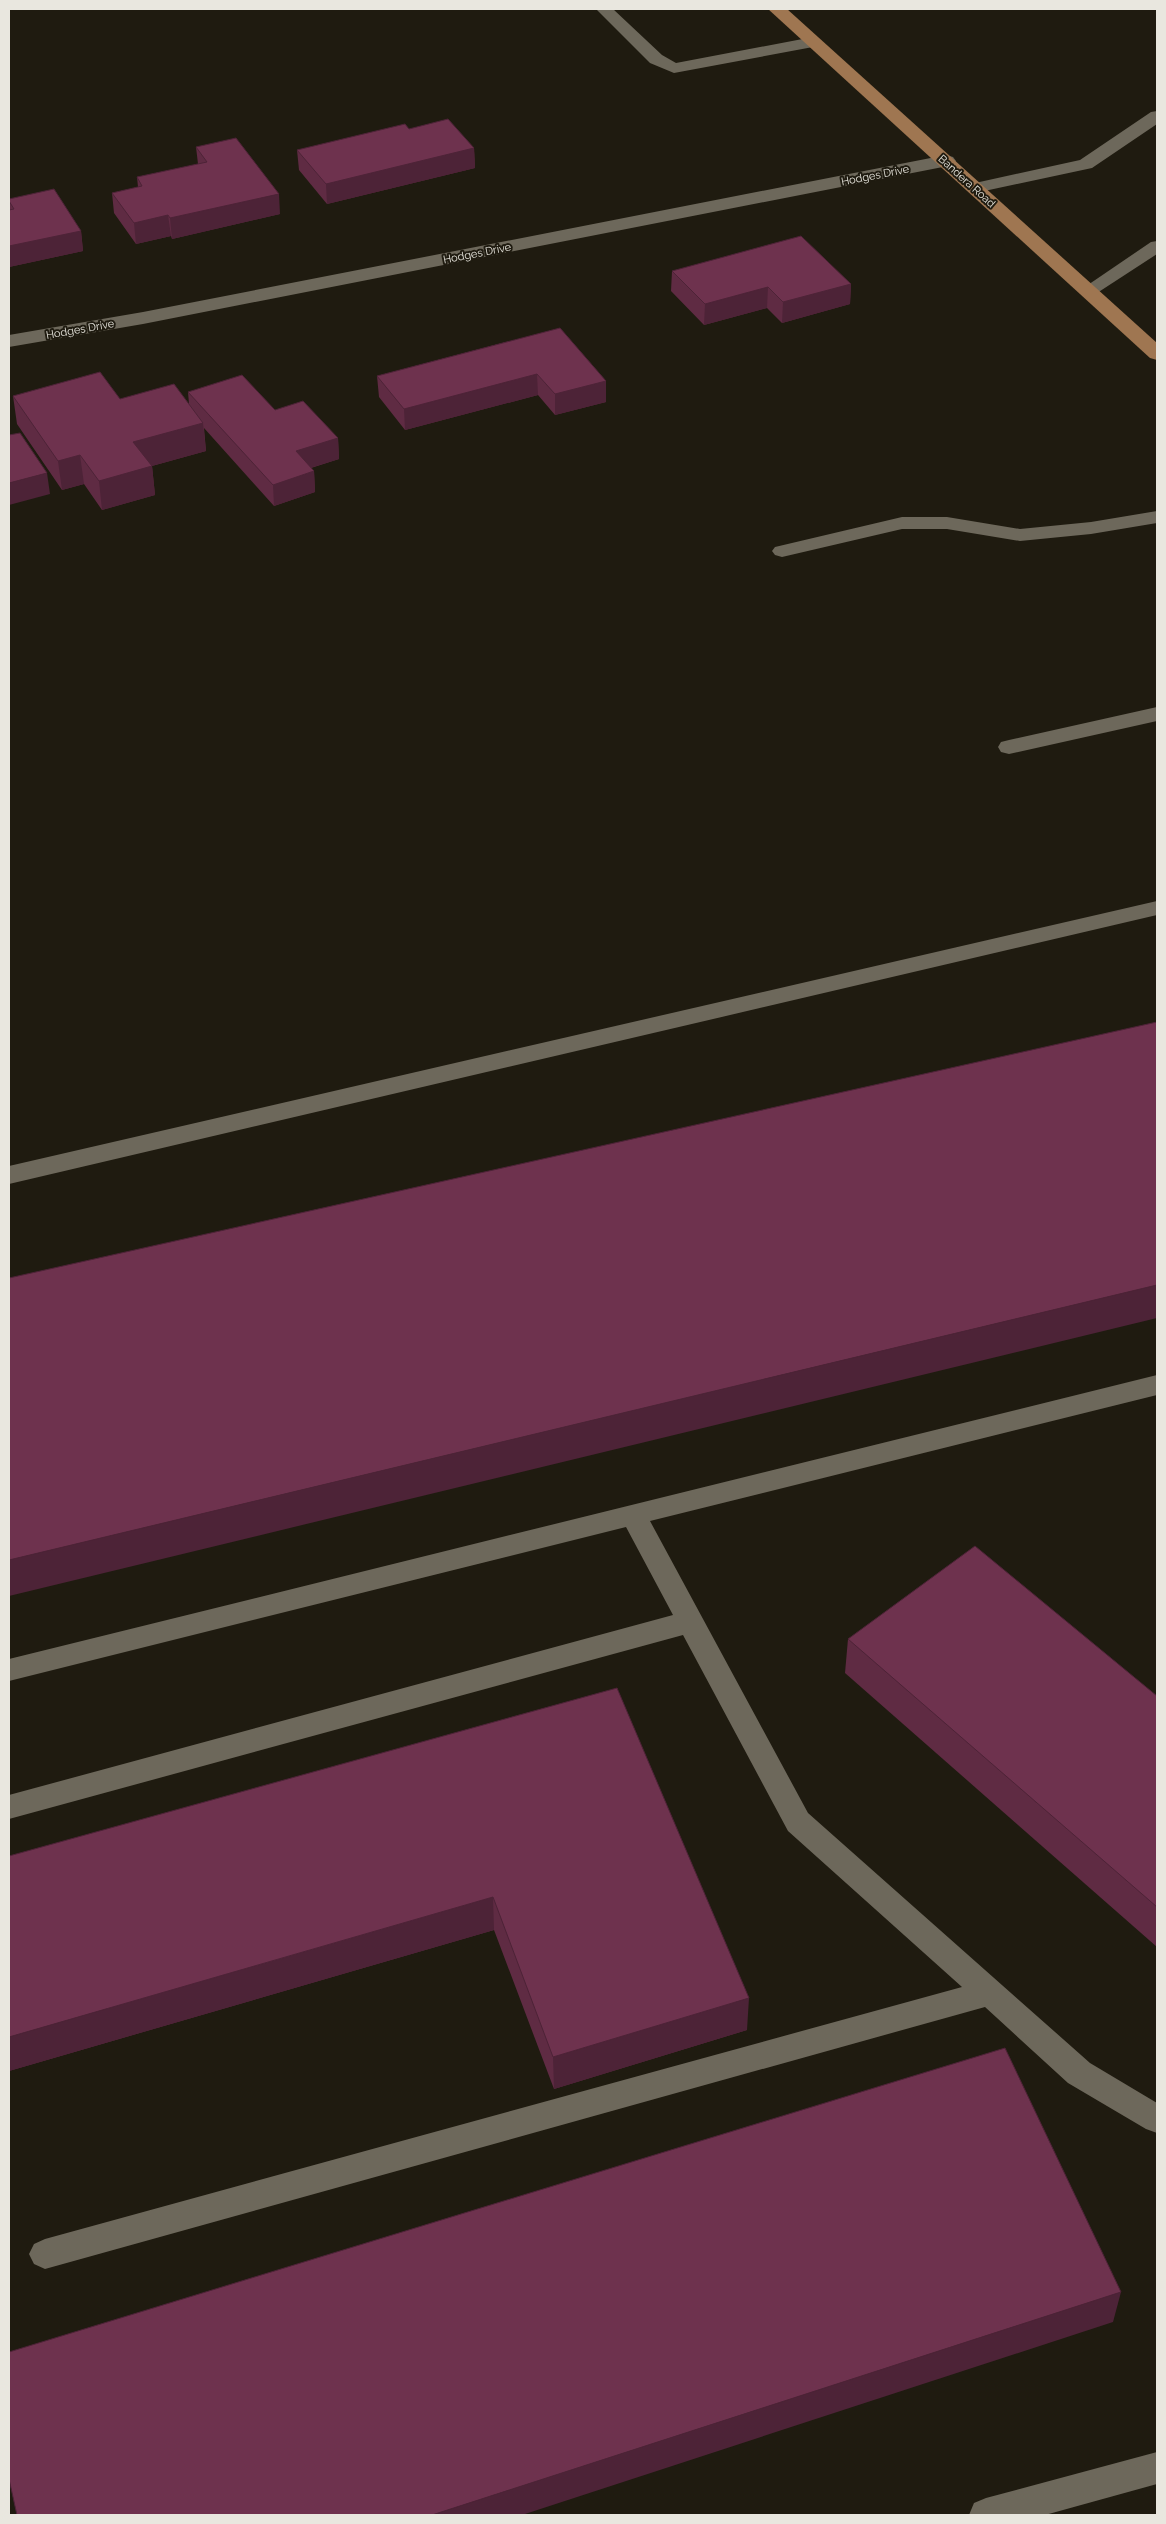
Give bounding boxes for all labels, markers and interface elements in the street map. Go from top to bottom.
street label: Bandera Road [936,152,998,210]
street label: Hodges Drive [840,162,911,188]
street label: Hodges Drive [442,240,513,266]
street label: Hodges Drive [45,317,116,342]

